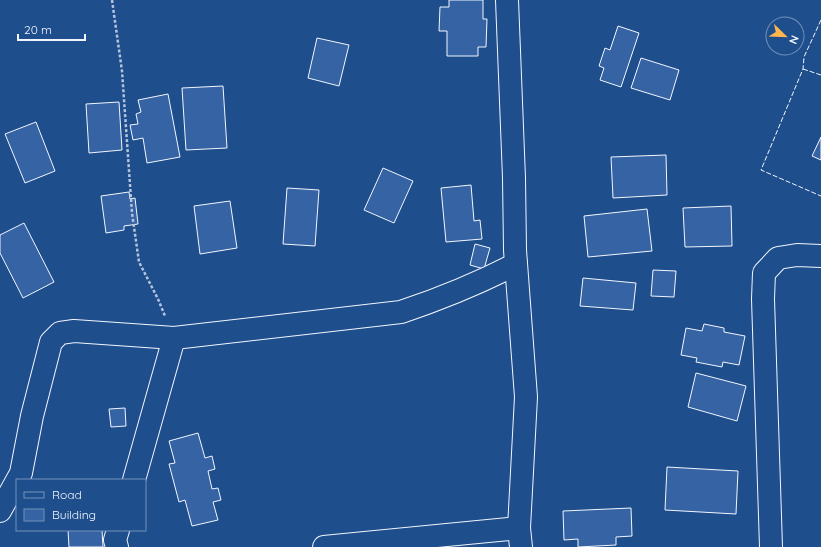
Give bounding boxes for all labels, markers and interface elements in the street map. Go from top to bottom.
scale bar [18,16,85,42]
north arrow [765,16,805,56]
text: 20 m [24,22,52,37]
text: N [786,33,802,46]
legend [16,479,146,531]
text: Road [52,487,82,502]
text: Building [52,507,96,522]

